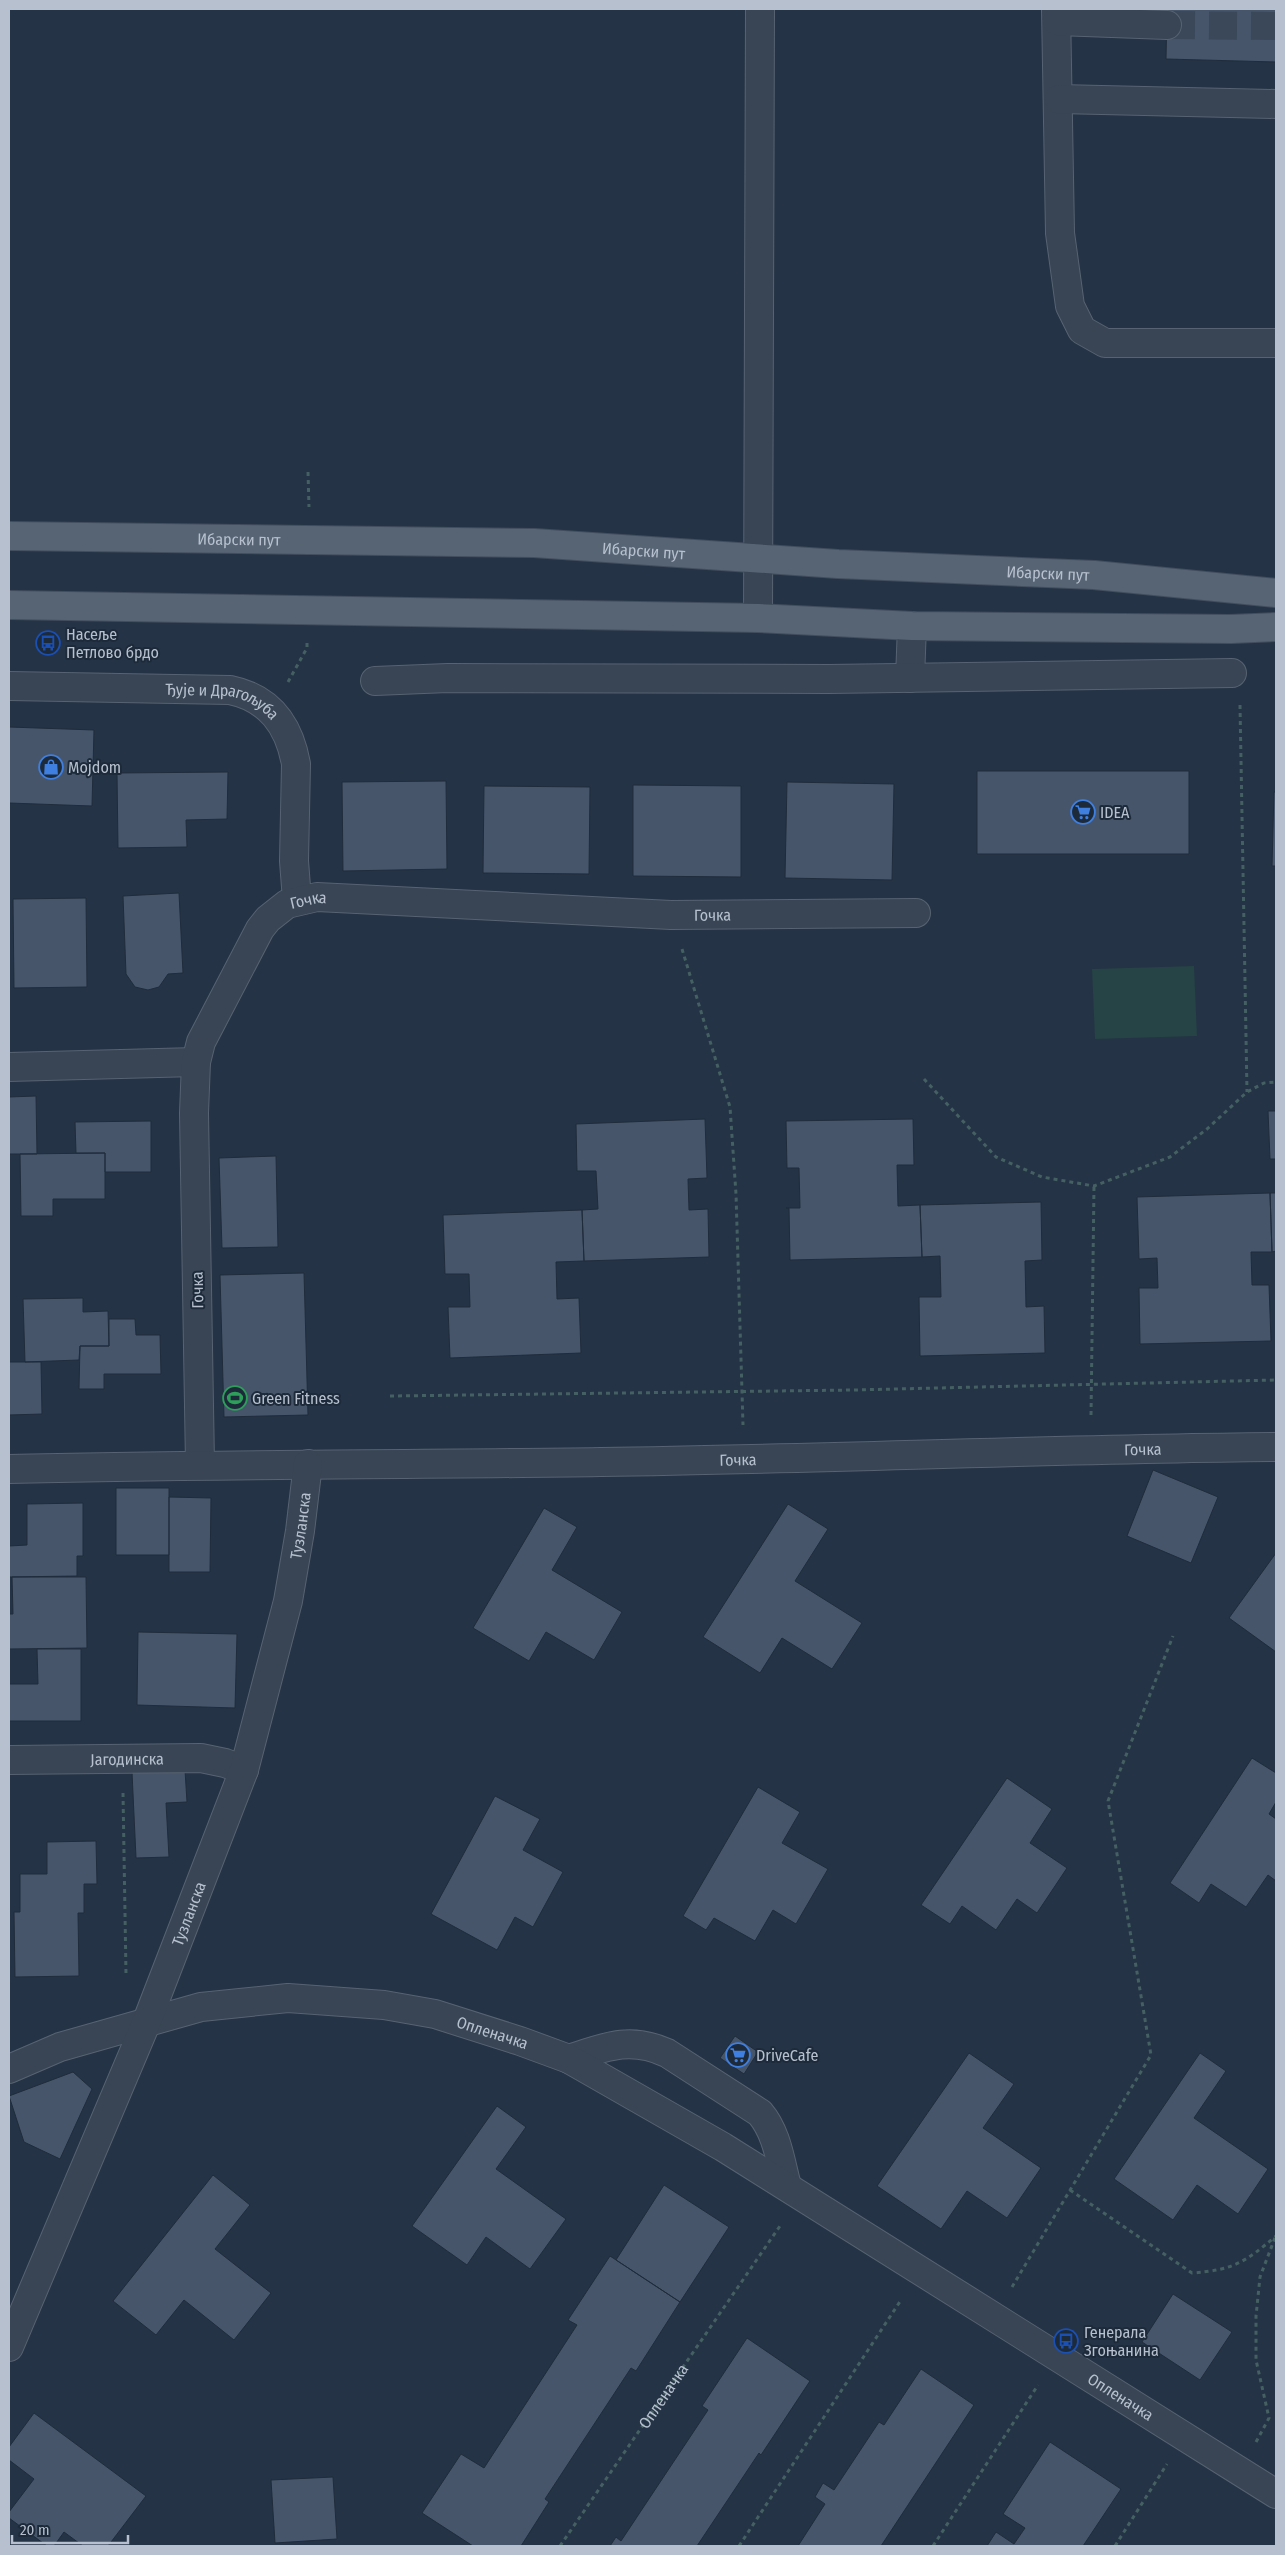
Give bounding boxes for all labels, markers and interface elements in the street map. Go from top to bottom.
street label: Ибарски пут [197,530,281,550]
street label: Ибарски пут [602,539,686,563]
street label: Ибарски пут [1006,562,1090,585]
place label: Насеље Петлово брдо [66,625,159,662]
bus stop icon: Насеље Петлово брдо [35,630,61,656]
street label: Ђује и Драгољуба [165,680,283,724]
shop icon: Mojdom [38,754,64,780]
place label: Mojdom [68,758,121,777]
supermarket icon: IDEA [1070,799,1096,825]
place label: IDEA [1100,803,1130,822]
street label: Гочка [288,888,327,913]
street label: Гочка [694,906,731,925]
street label: Гочка [188,1271,207,1309]
sports icon: Green Fitness [222,1385,248,1411]
place label: Green Fitness [252,1389,340,1408]
street label: Гочка [1124,1440,1162,1459]
street label: Гочка [719,1450,757,1470]
street label: Тузланска [286,1491,315,1561]
street label: Јагодинска [90,1749,164,1769]
street label: Тузланска [168,1879,210,1949]
street label: Опленачка [454,2012,531,2053]
supermarket icon: DriveCafe [725,2042,751,2068]
place label: DriveCafe [756,2046,818,2065]
place label: Генерала Згоњанина [1084,2323,1159,2360]
bus stop icon: Генерала Згоњанина [1053,2328,1079,2354]
street label: Опленачка [635,2360,692,2432]
street label: Опленачка [1084,2369,1157,2425]
scale bar [12,2512,129,2544]
text: 20 m [20,2521,50,2539]

